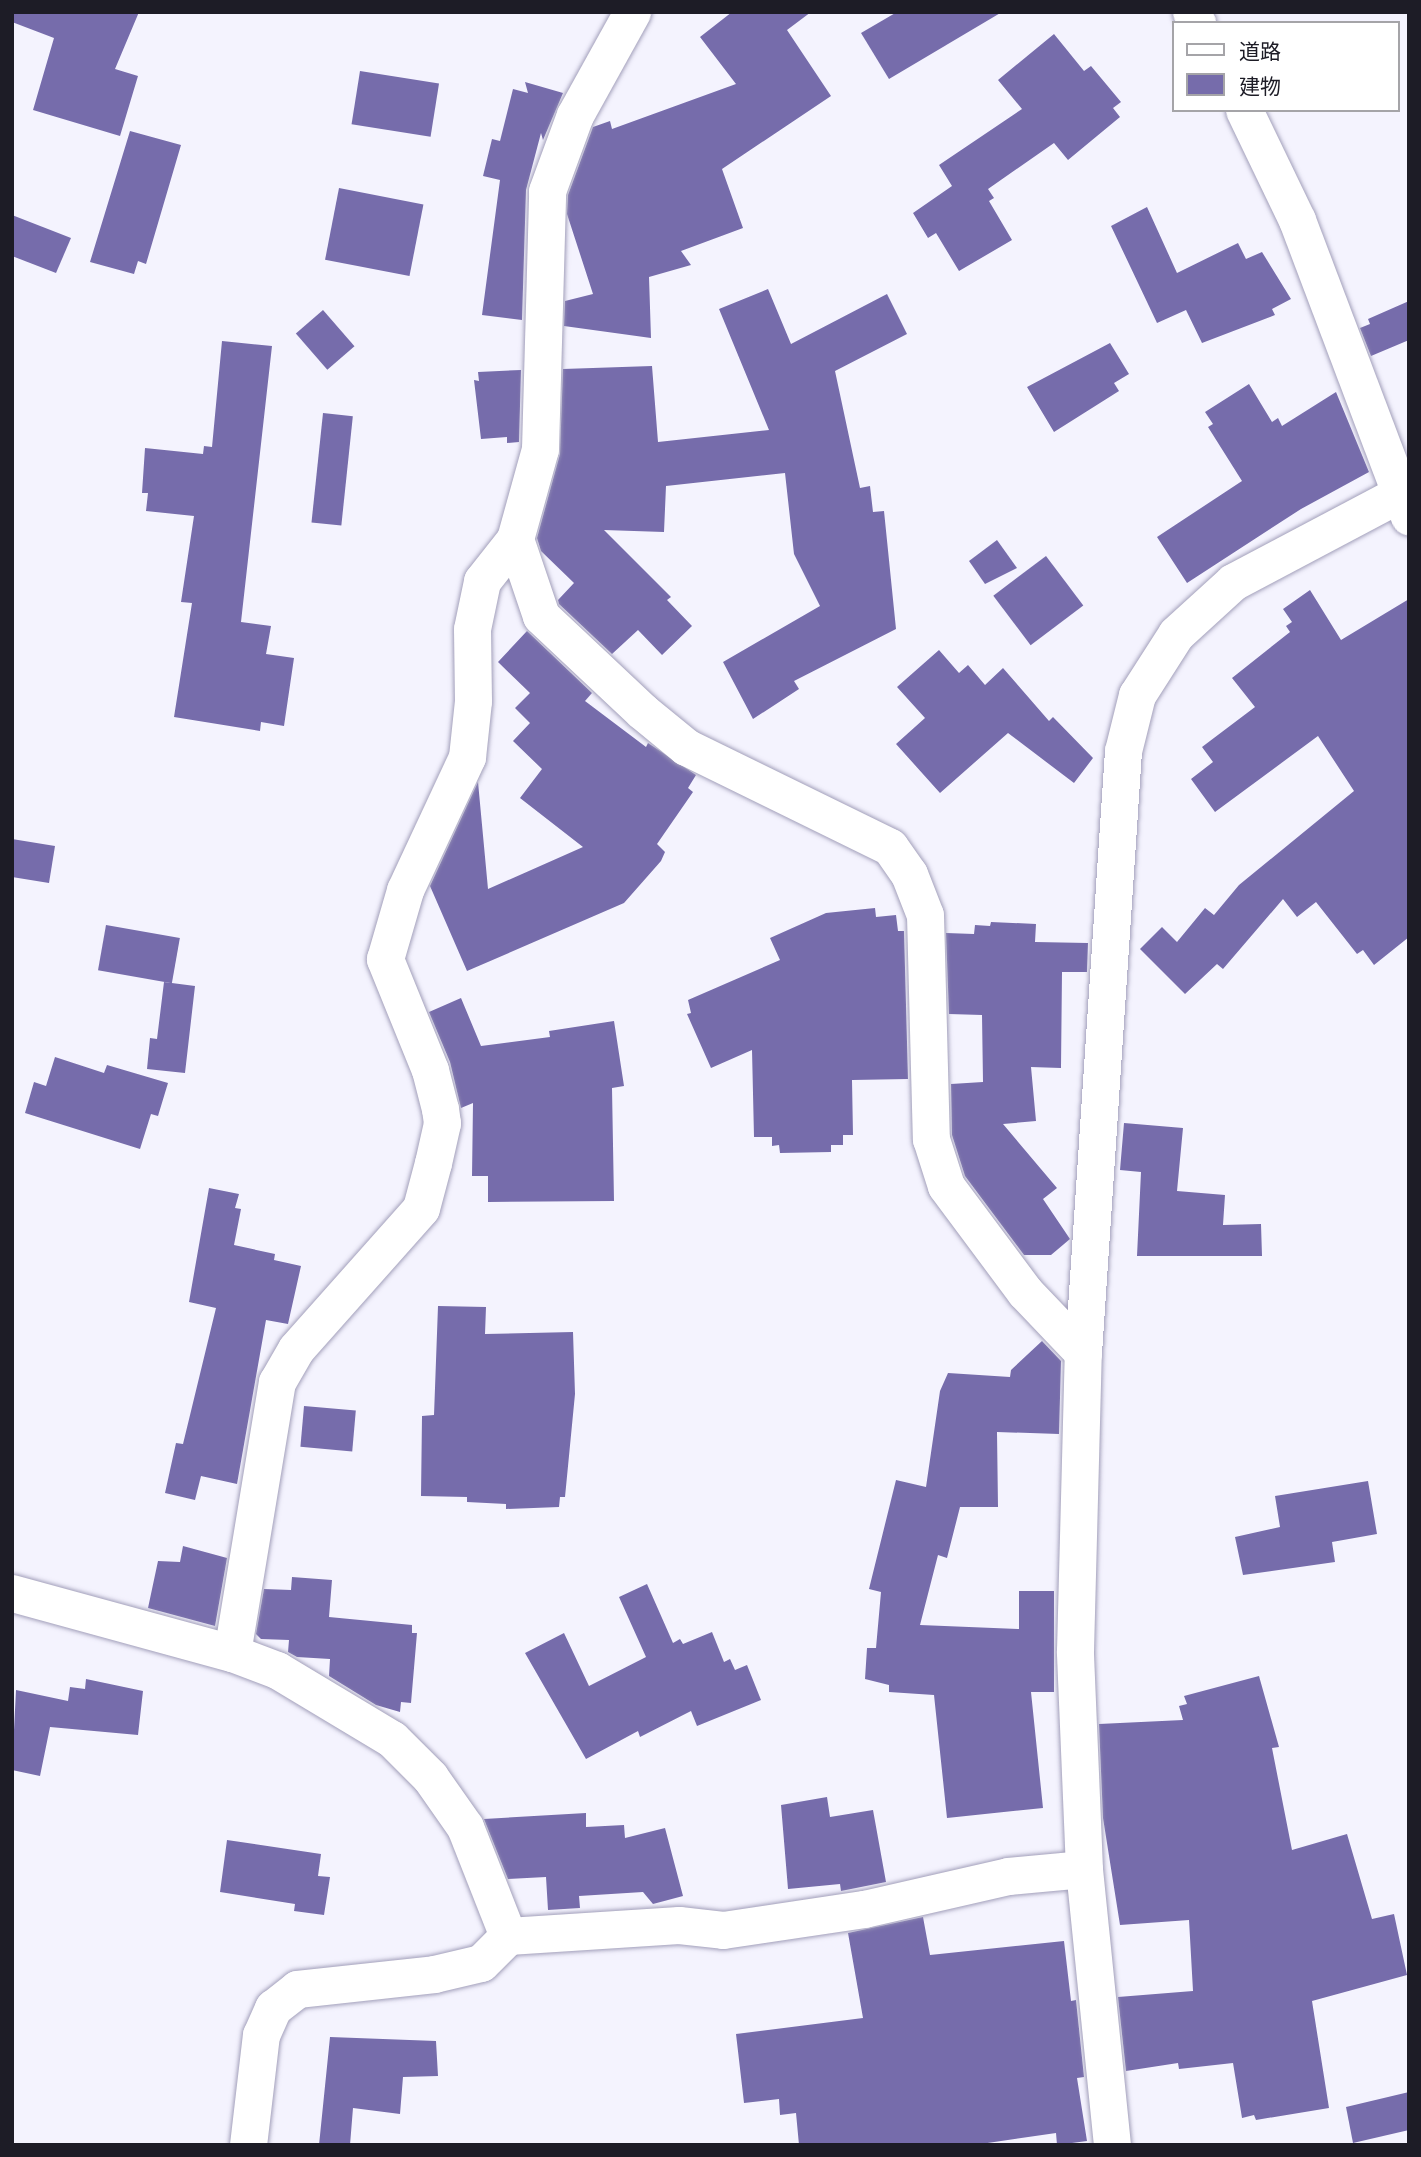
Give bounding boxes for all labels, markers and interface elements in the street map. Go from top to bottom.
legend [1172,21,1400,112]
text: 道路 [1239,42,1281,63]
text: 建物 [1239,77,1281,98]

